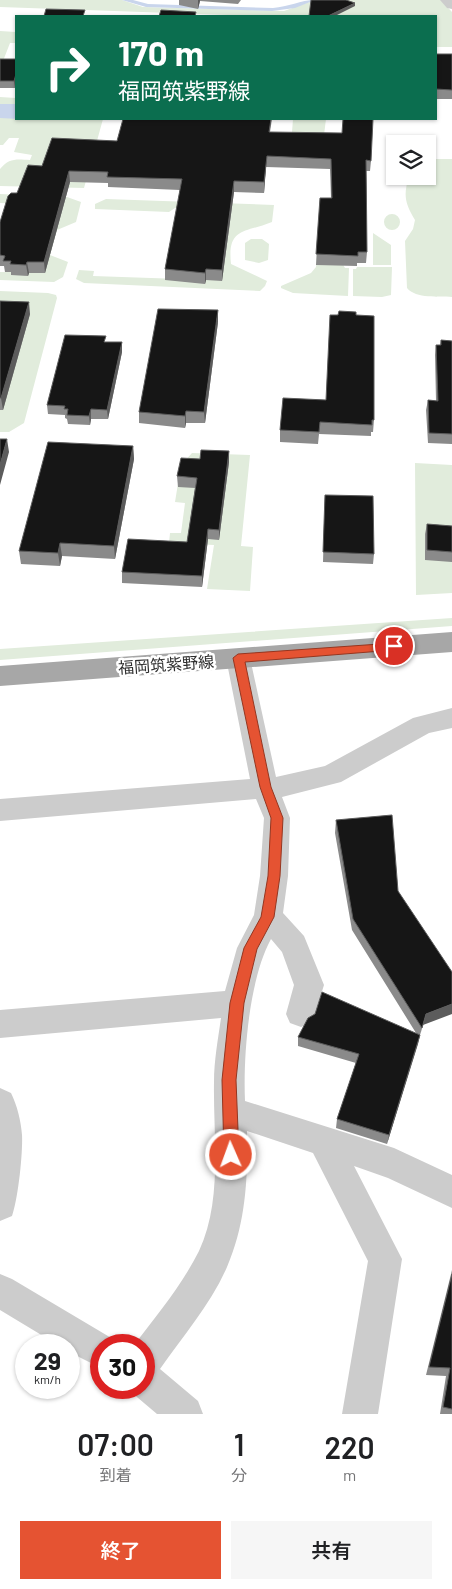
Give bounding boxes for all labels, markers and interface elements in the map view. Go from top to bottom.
text: 170 m [118,31,204,73]
icon: right [35,35,100,100]
text: 福岡筑紫野線 [118,77,250,103]
map controls [386,135,436,185]
button: layers [386,135,436,185]
pin [373,625,415,667]
icon: arrive [380,632,408,660]
street label: 福岡筑紫野線 [117,651,215,677]
position arrow [204,1128,256,1180]
speed limit sign: 30 [90,1334,155,1399]
text: 29 [34,1345,61,1375]
text: km/h [34,1372,61,1386]
text: 07:00 [77,1426,154,1462]
text: 1 [234,1426,244,1462]
text: 220 [325,1429,375,1465]
text: 到着 [100,1465,132,1484]
text: 分 [231,1465,247,1484]
text: m [343,1465,356,1484]
button: 終了 [20,1521,221,1579]
button: 共有 [231,1521,432,1579]

